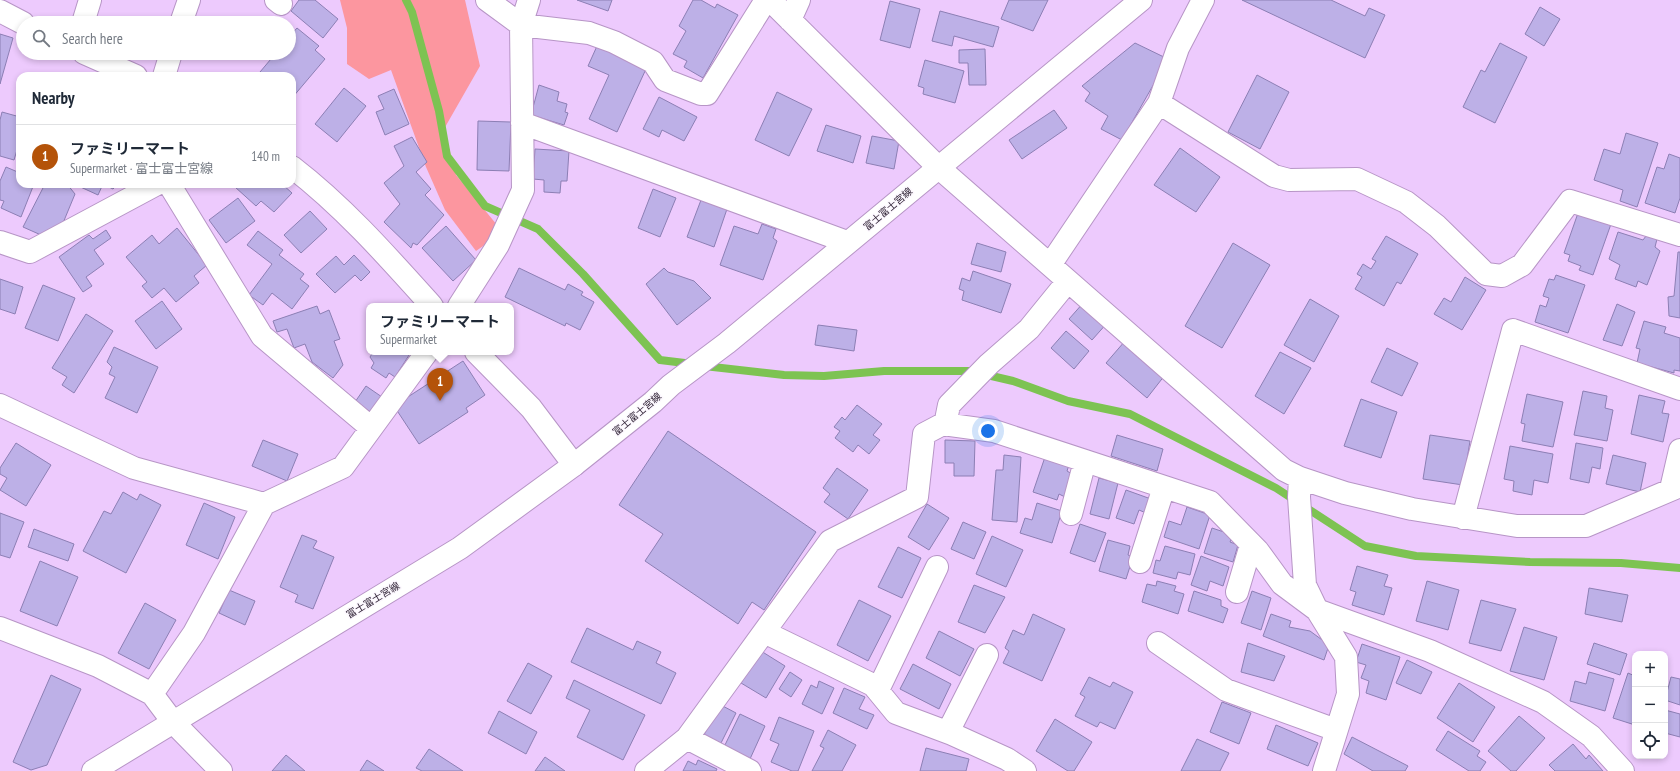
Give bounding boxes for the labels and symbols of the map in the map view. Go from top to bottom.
street label: 富士富士宮線 [861,185,915,233]
pin: 1 [427,368,453,401]
street label: 富士富士宮線 [610,390,664,438]
your location [978,421,998,441]
street label: 富士富士宮線 [344,579,402,621]

